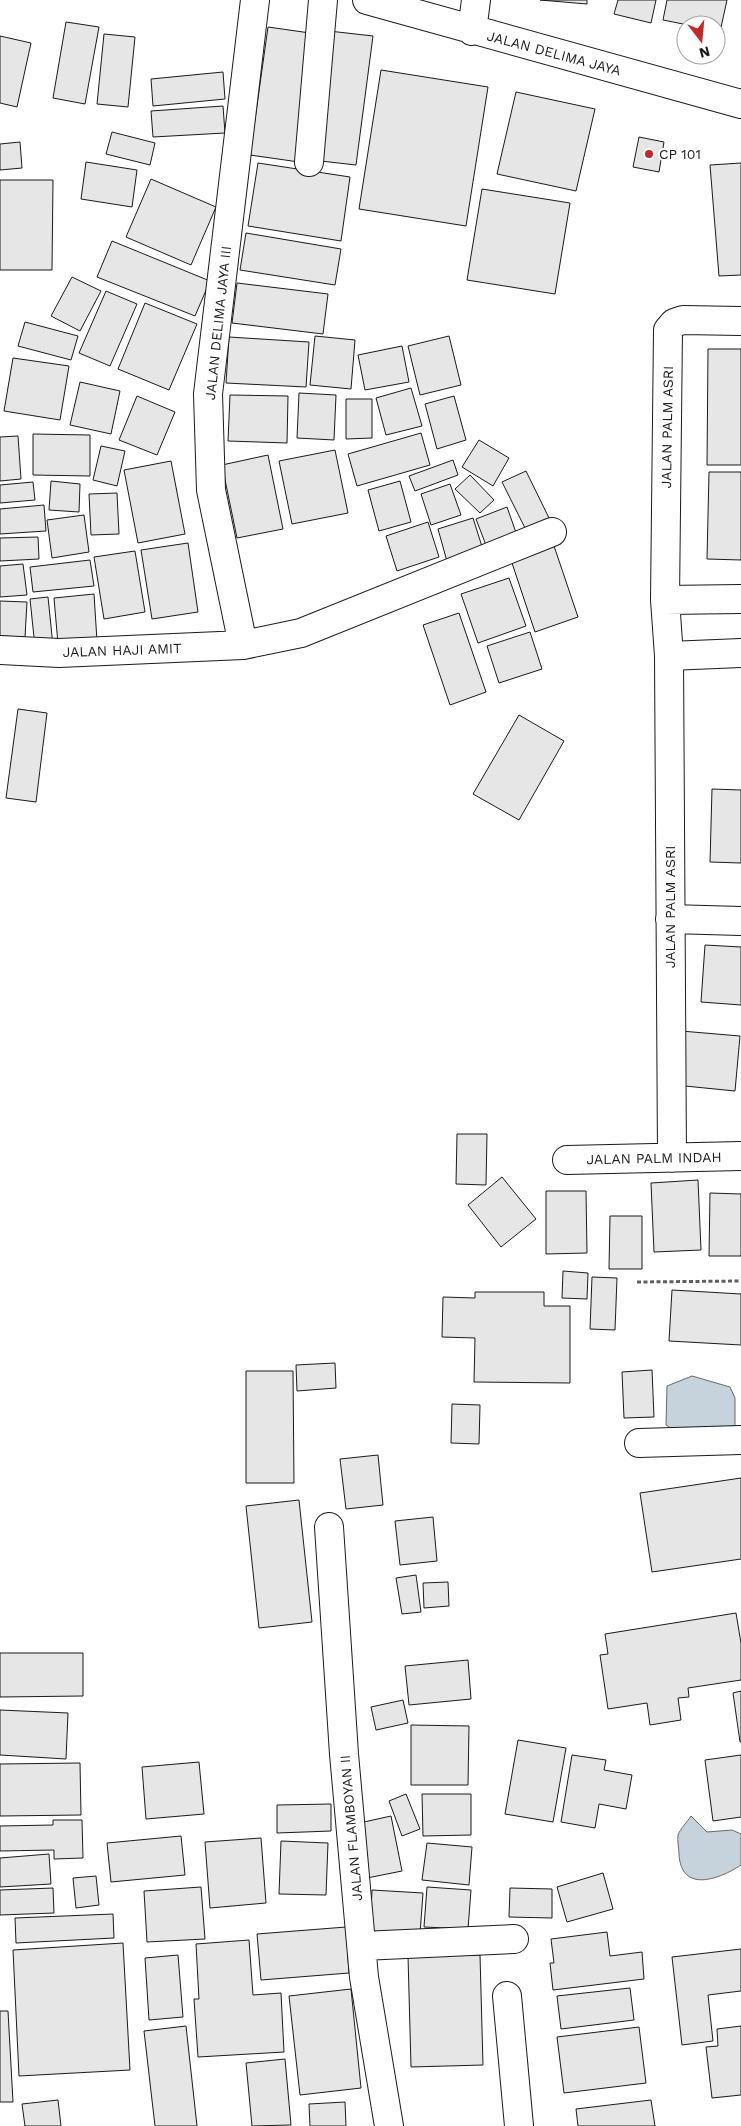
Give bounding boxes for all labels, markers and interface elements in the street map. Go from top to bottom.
north arrow [676,15,726,65]
street label: JALAN DELIMA JAYA [485,27,623,79]
text: N [697,43,712,62]
place label: CP 101 [659,146,701,162]
marker: CP 101 [643,148,655,160]
street label: JALAN DELIMA JAYA III [202,245,234,401]
street label: JALAN PALM ASRI [658,366,676,488]
street label: JALAN HAJI AMIT [62,640,182,660]
street label: JALAN PALM ASRI [662,846,678,968]
street label: JALAN PALM INDAH [586,1149,722,1167]
street label: JALAN FLAMBOYAN II [337,1754,365,1902]

